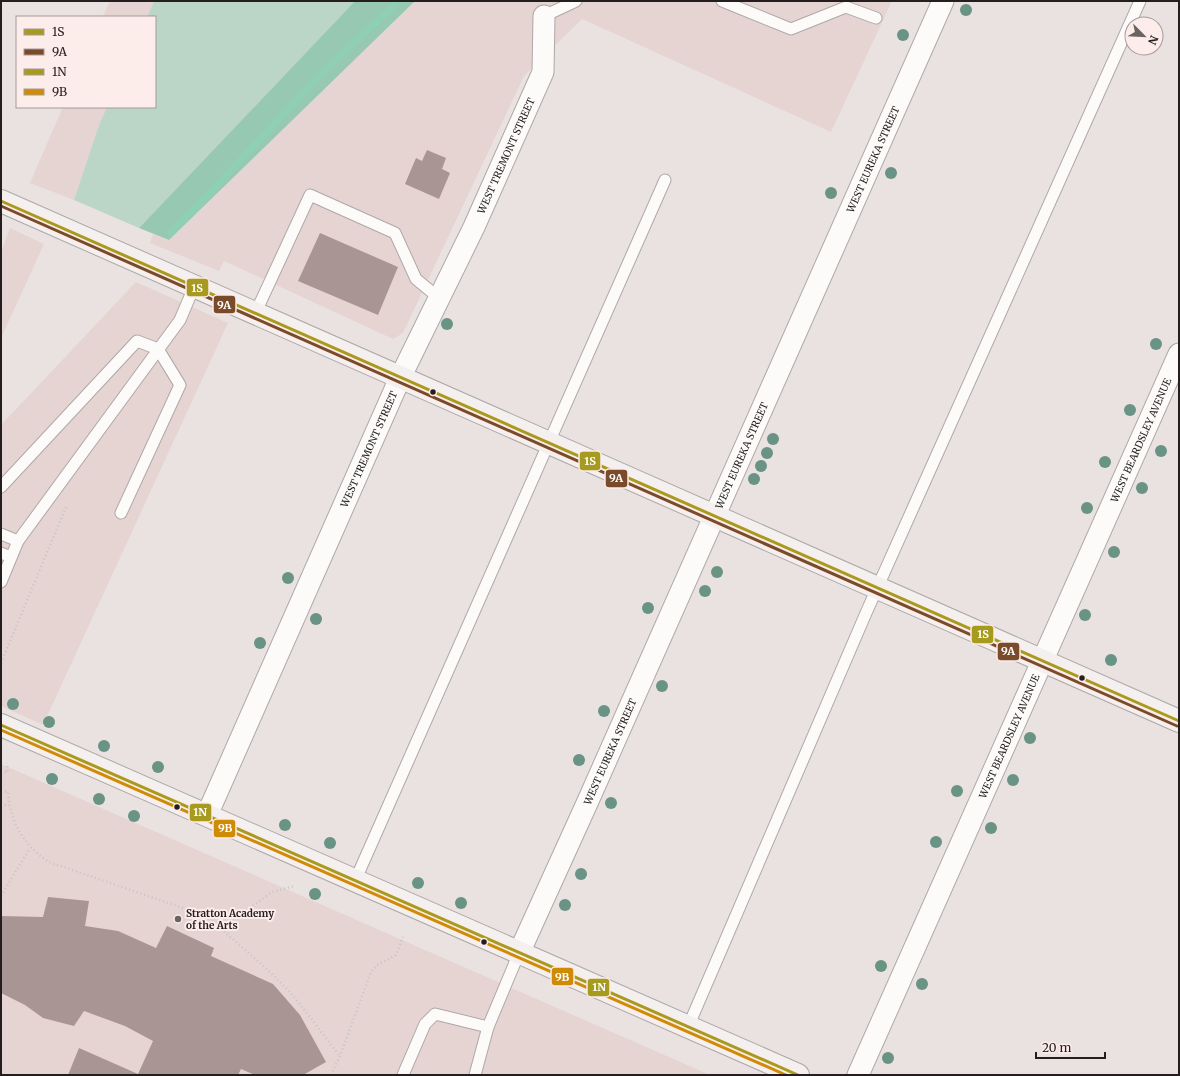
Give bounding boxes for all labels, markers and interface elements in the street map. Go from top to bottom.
legend [16,16,156,108]
north arrow [1124,16,1164,56]
text: 1S [52,24,64,39]
text: N [1145,33,1161,47]
text: 9A [52,44,68,59]
text: 1N [52,64,67,79]
text: 9B [52,84,67,99]
street label: WEST TREMONT STREET [474,96,537,217]
street label: WEST EUREKA STREET [843,104,902,215]
line badge: 1S [186,278,209,297]
text: 1S [191,281,203,295]
line badge: 9A [213,295,236,314]
text: 9A [217,298,231,312]
street label: WEST BEARDSLEY AVENUE [1107,375,1174,505]
unlabelled marker [428,387,438,397]
street label: WEST TREMONT STREET [337,389,400,510]
street label: WEST EUREKA STREET [712,400,771,512]
line badge: 1S [579,451,601,471]
text: 1S [584,454,596,468]
line badge: 9A [605,469,628,488]
text: 9A [609,471,623,485]
line badge: 1S [971,625,994,644]
text: 1S [977,627,989,641]
line badge: 9A [997,642,1020,661]
text: 9A [1001,644,1015,658]
street label: WEST BEARDSLEY AVENUE [975,671,1042,801]
unlabelled marker [1077,673,1087,683]
street label: WEST EUREKA STREET [580,696,639,808]
unlabelled marker [172,802,182,812]
line badge: 1N [189,803,212,822]
text: 1N [193,805,207,819]
line badge: 9B [213,819,236,838]
text: 9B [218,821,232,835]
place label: Stratton Academy of the Arts [186,907,274,932]
marker: Stratton Academy of the Arts [173,914,183,924]
unlabelled marker [479,937,489,947]
line badge: 9B [551,967,574,986]
text: 9B [555,970,569,984]
line badge: 1N [587,978,610,997]
text: 1N [592,980,606,994]
scale bar [1036,1034,1105,1060]
text: 20 m [1042,1040,1071,1055]

